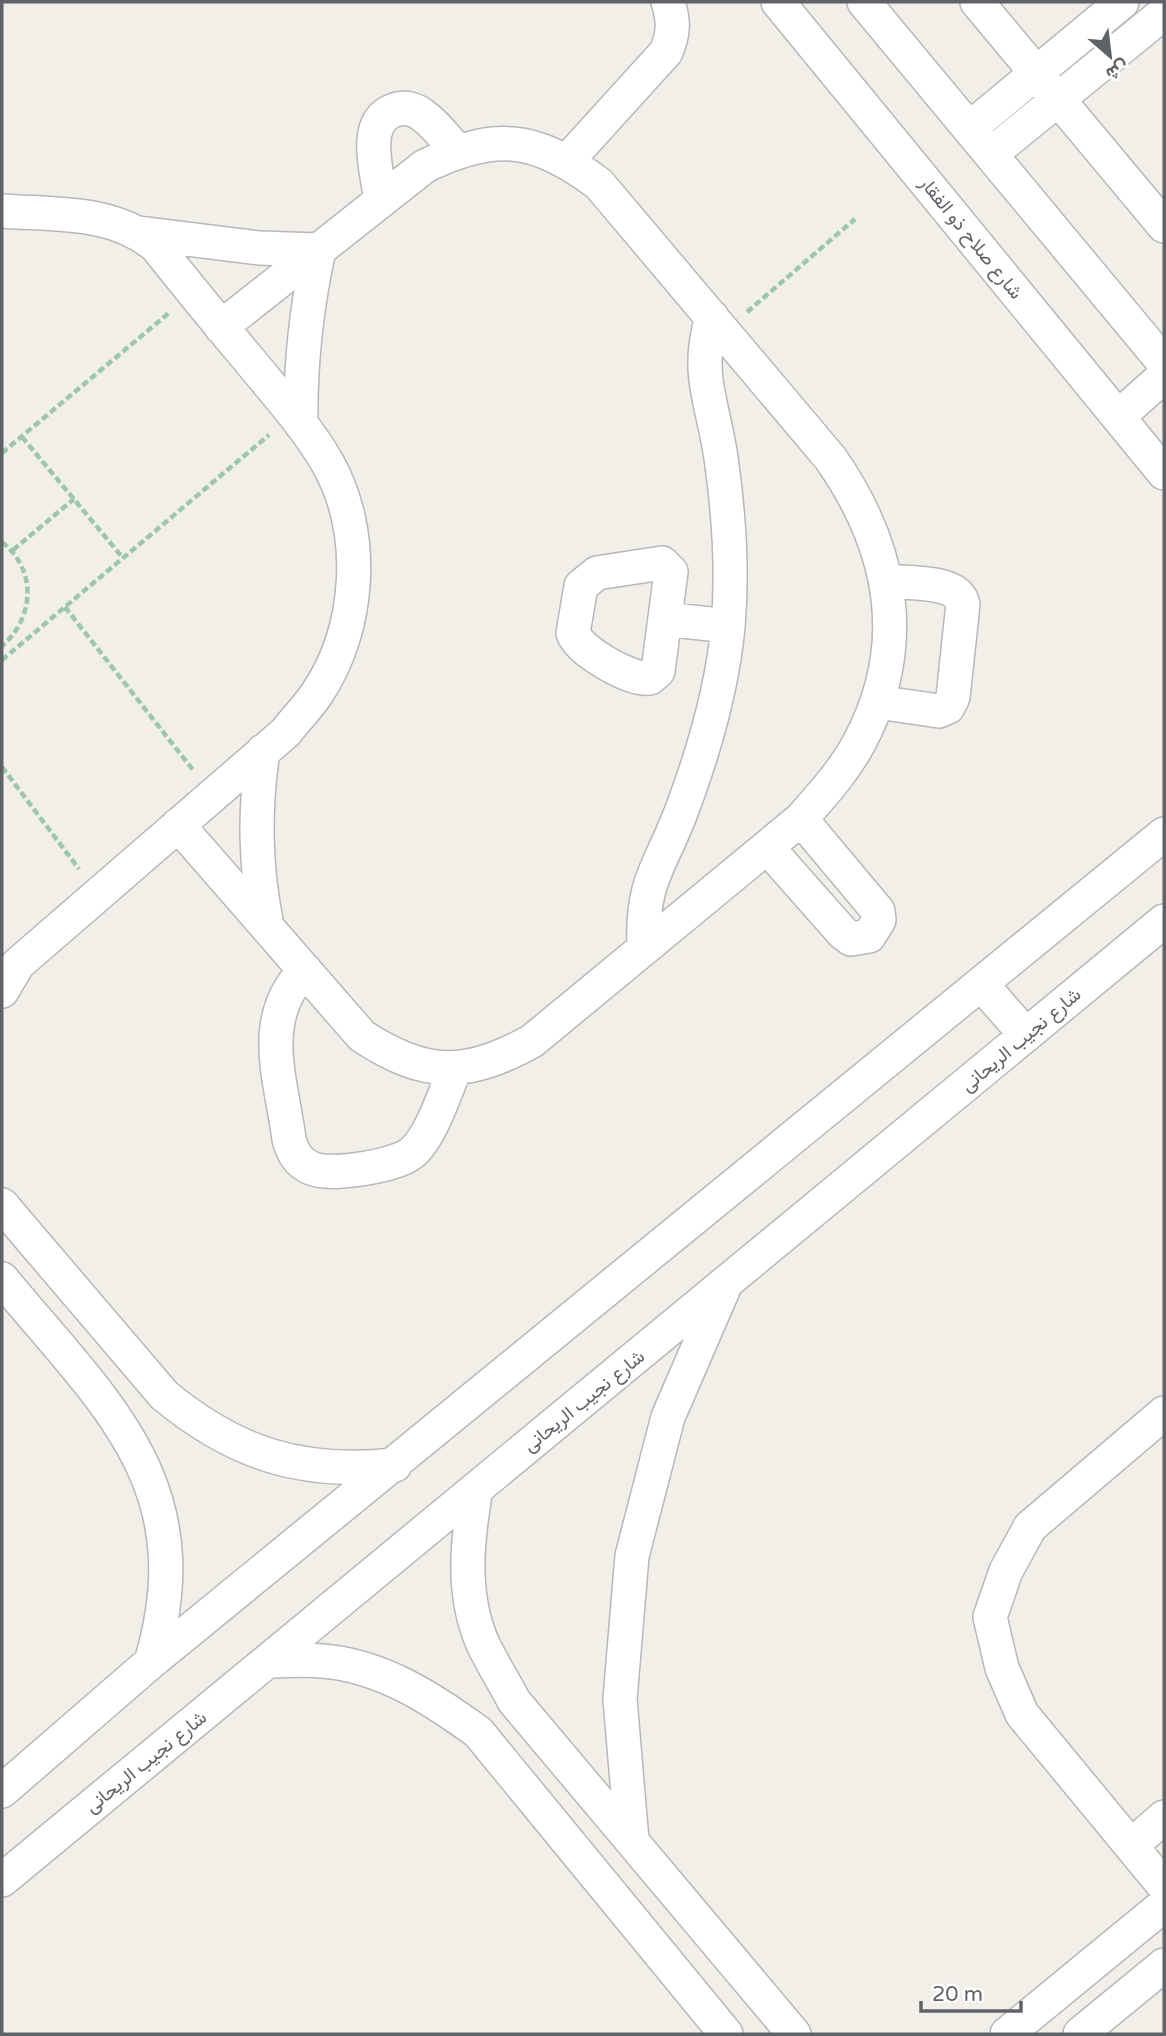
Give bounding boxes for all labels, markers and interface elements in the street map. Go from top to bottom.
north arrow [1075,21,1145,91]
text: ش [1102,55,1133,85]
street label: شارع صلاح ذو الفقار [914,172,1027,304]
street label: شارع نجيب الريحانى [957,983,1086,1097]
street label: شارع نجيب الريحانى [519,1345,650,1457]
street label: شارع نجيب الريحانى [81,1706,212,1818]
scale bar [921,1969,1021,2013]
text: 20 m [932,1982,983,2007]

